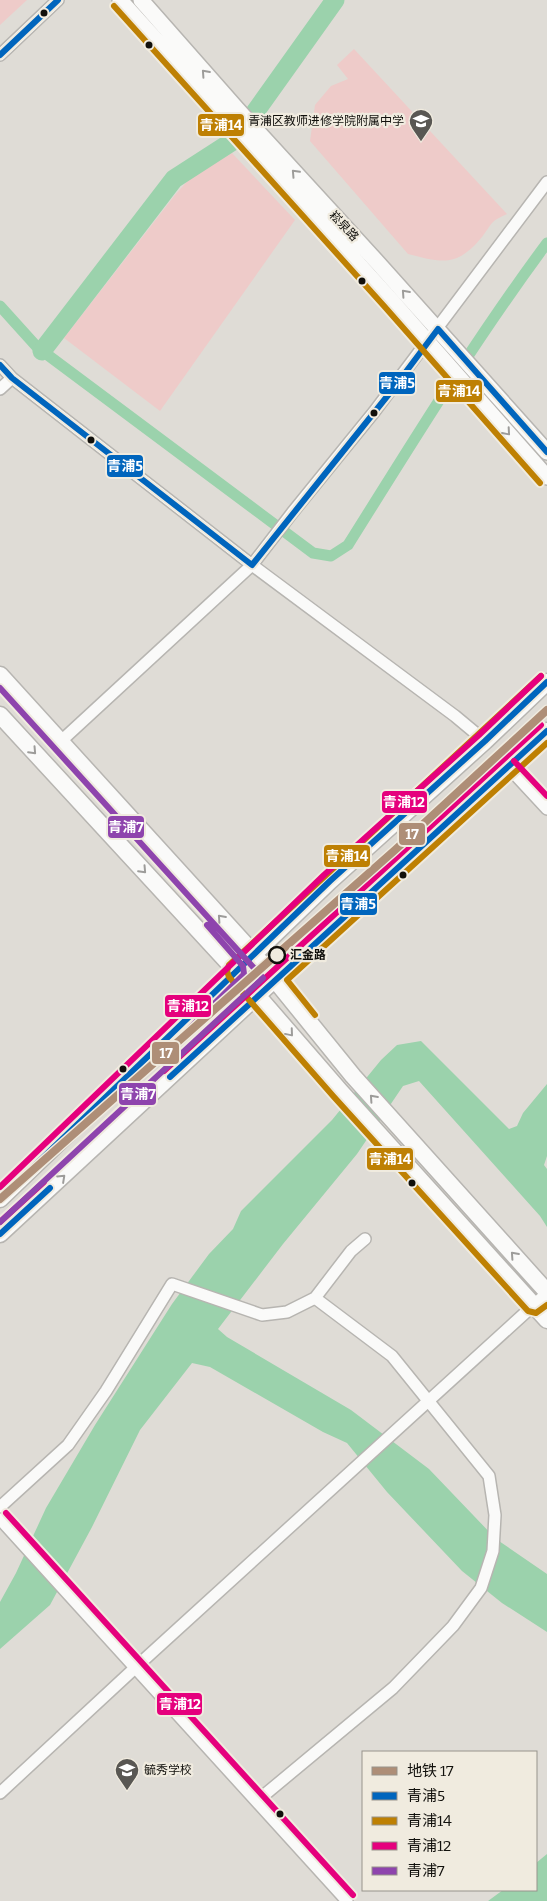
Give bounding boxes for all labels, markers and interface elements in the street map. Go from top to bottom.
unlabelled marker [39,8,49,18]
unlabelled marker [144,40,154,50]
one-way arrow [201,69,210,78]
school or university icon: 青浦区教师进修学院附属中学 [408,108,434,142]
line badge: 青浦14 [197,113,245,137]
place label: 青浦区教师进修学院附属中学 [248,114,404,128]
text: 青浦14 [200,117,243,134]
one-way arrow [292,169,301,178]
street label: 崧泉路 [327,208,361,244]
unlabelled marker [357,276,367,286]
one-way arrow [402,289,411,298]
line badge: 青浦5 [378,371,416,395]
text: 青浦5 [379,375,415,392]
line badge: 青浦14 [435,379,483,403]
text: 青浦14 [438,383,481,400]
unlabelled marker [369,408,379,418]
one-way arrow [501,426,510,435]
unlabelled marker [86,435,96,445]
line badge: 青浦5 [106,454,144,478]
text: 青浦5 [107,458,143,475]
one-way arrow [27,745,36,754]
line badge: 青浦12 [381,790,428,814]
text: 青浦12 [383,794,425,811]
line badge: 青浦7 [107,815,145,839]
text: 青浦7 [108,819,144,836]
line badge: 17 [398,822,426,846]
text: 17 [405,826,419,843]
line badge: 青浦14 [323,844,371,868]
text: 青浦14 [326,848,369,865]
one-way arrow [138,865,147,874]
unlabelled marker [398,870,408,880]
line badge: 青浦5 [339,892,378,916]
text: 青浦5 [340,896,376,913]
one-way arrow [218,914,227,923]
marker: 汇金路 [268,946,286,964]
place label: 汇金路 [290,948,326,962]
line badge: 青浦12 [164,994,212,1018]
text: 青浦12 [167,998,209,1015]
one-way arrow [285,1027,293,1036]
line badge: 17 [151,1041,180,1065]
text: 17 [159,1045,173,1062]
unlabelled marker [118,1064,128,1074]
line badge: 青浦7 [118,1082,157,1106]
text: 青浦7 [120,1086,156,1103]
one-way arrow [370,1095,379,1104]
line badge: 青浦14 [366,1147,414,1171]
text: 青浦14 [369,1151,412,1168]
one-way arrow [56,1175,65,1184]
unlabelled marker [407,1178,417,1188]
one-way arrow [511,1252,520,1261]
line badge: 青浦12 [156,1692,203,1716]
text: 青浦12 [159,1696,201,1713]
legend [362,1751,537,1891]
school or university icon: 毓秀学校 [114,1757,140,1791]
text: 地铁 17 [407,1762,454,1780]
place label: 毓秀学校 [144,1763,192,1777]
text: 青浦5 [407,1787,445,1805]
unlabelled marker [275,1809,285,1819]
text: 青浦14 [407,1812,452,1830]
text: 青浦12 [407,1837,451,1855]
text: 青浦7 [407,1862,445,1880]

